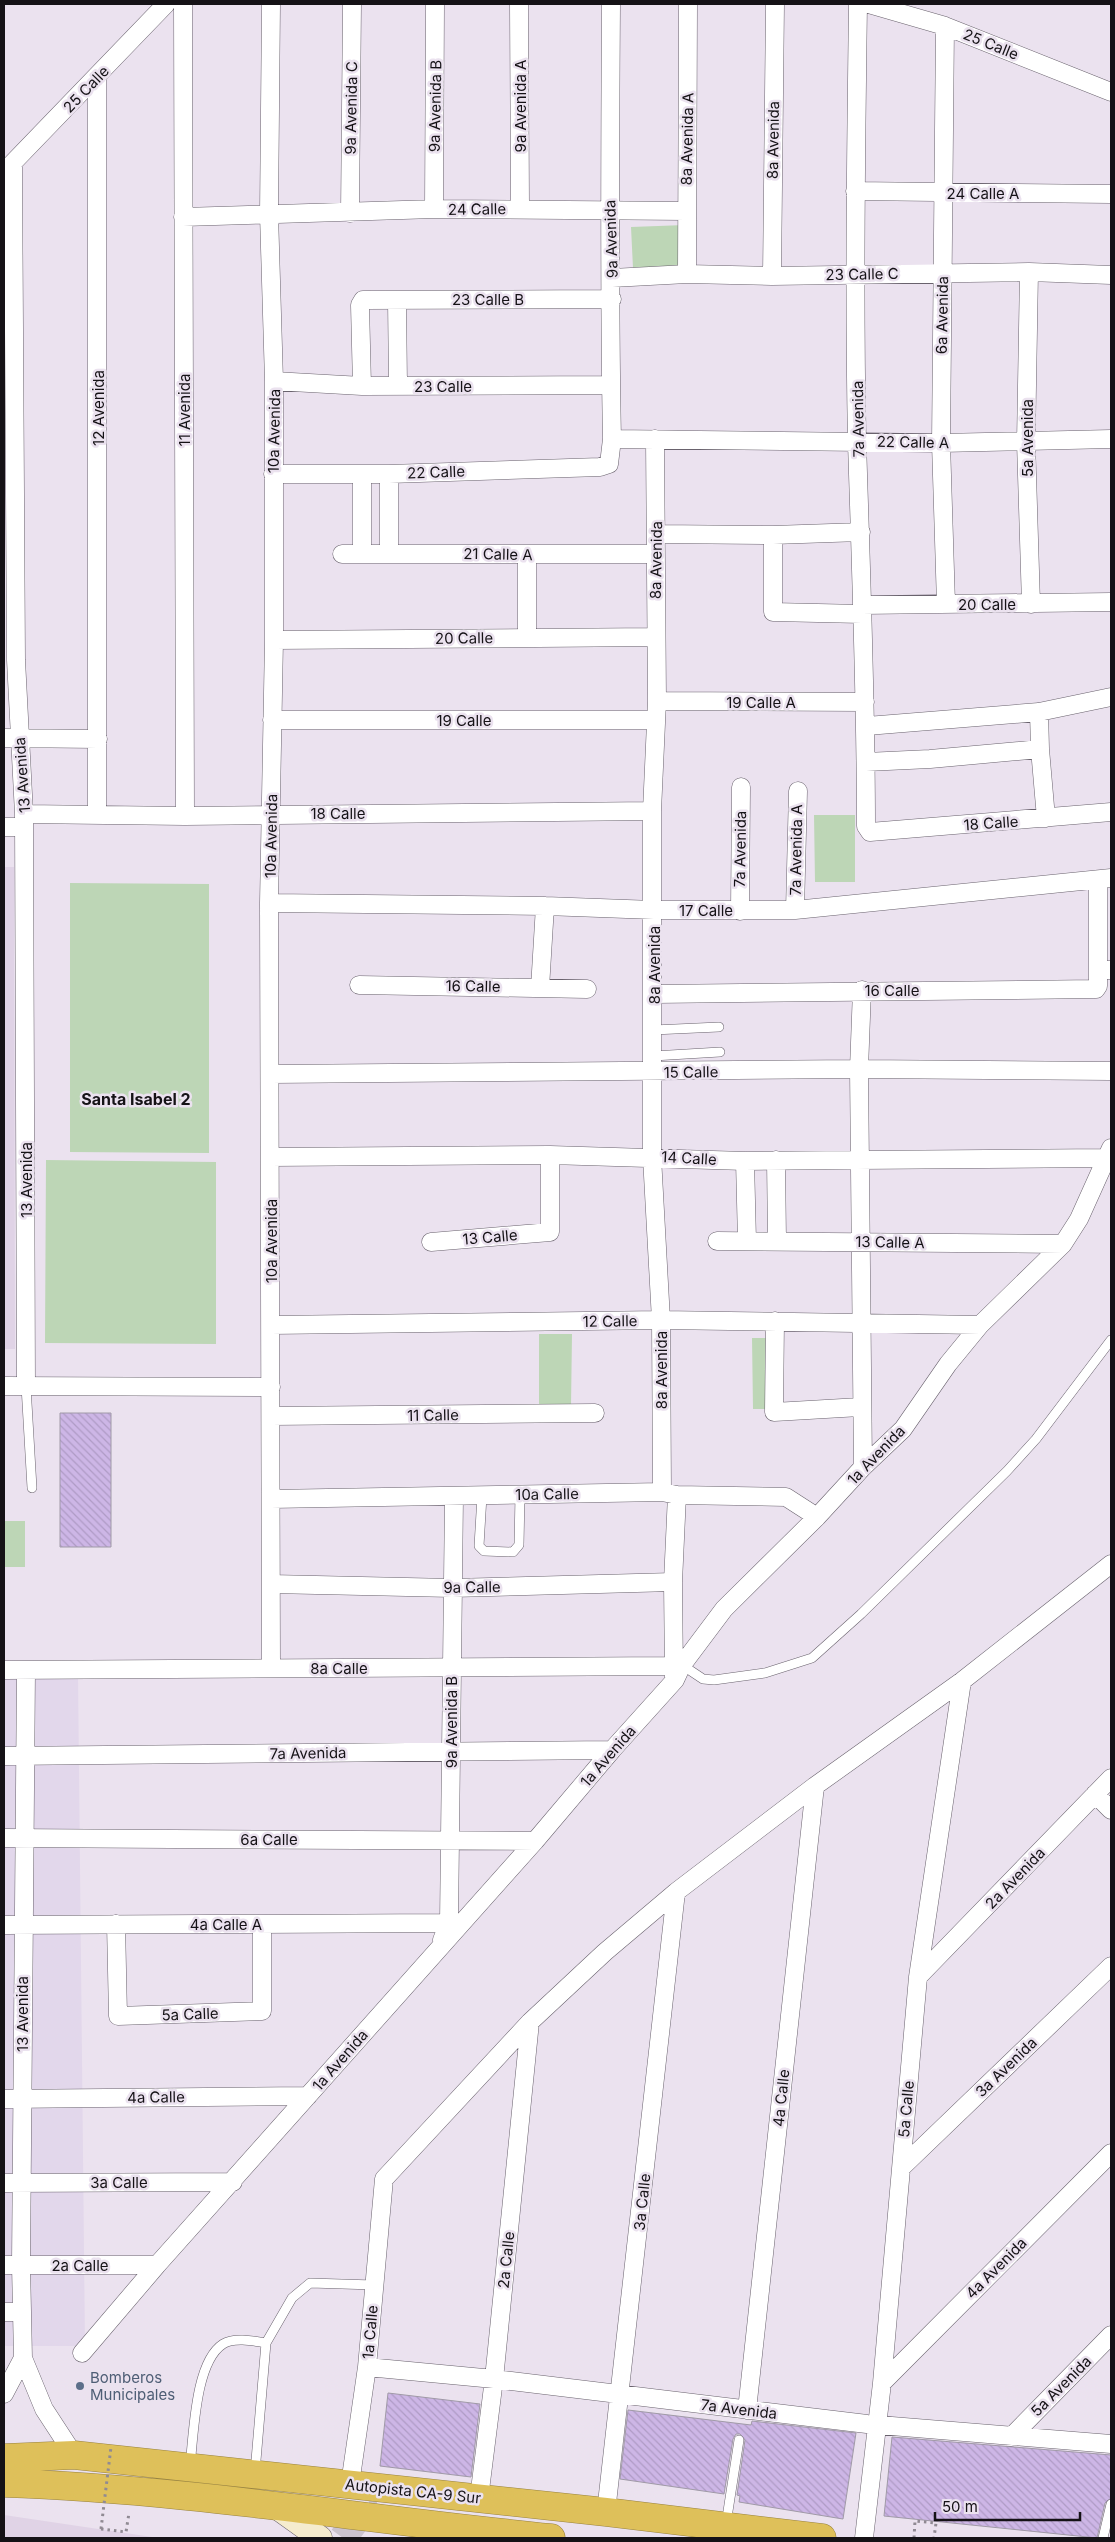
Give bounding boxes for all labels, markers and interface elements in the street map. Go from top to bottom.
street label: 25 Calle [961,24,1021,64]
street label: 9a Avenida B [425,60,445,152]
street label: 9a Avenida A [511,60,530,152]
street label: 9a Avenida C [341,61,361,155]
street label: 25 Calle [59,62,113,116]
street label: 8a Avenida A [677,92,697,186]
street label: 8a Avenida [763,101,783,179]
street label: 24 Calle A [947,184,1019,203]
street label: 24 Calle [448,199,506,219]
street label: 9a Avenida [600,200,622,278]
street label: 23 Calle C [825,264,899,284]
street label: 6a Avenida [932,276,952,354]
street label: 23 Calle B [452,290,524,309]
street label: 12 Avenida [89,370,108,446]
street label: 11 Avenida [175,374,194,446]
street label: 23 Calle [414,377,472,396]
street label: 7a Avenida [848,380,868,458]
street label: 10a Avenida [264,389,284,473]
street label: 5a Avenida [1018,399,1037,477]
street label: 22 Calle A [877,432,949,452]
street label: 22 Calle [407,461,465,483]
street label: 8a Avenida [646,521,666,599]
street label: 21 Calle A [463,544,533,564]
street label: 20 Calle [958,595,1016,614]
street label: 20 Calle [435,628,493,648]
street label: 19 Calle A [726,693,796,712]
street label: 19 Calle [436,711,492,730]
street label: 13 Avenida [10,736,34,814]
street label: 10a Avenida [261,794,281,878]
street label: 18 Calle [311,804,366,823]
street label: 7a Avenida A [786,804,806,896]
street label: 7a Avenida [730,810,750,888]
street label: 18 Calle [963,812,1019,834]
street label: 17 Calle [679,901,733,920]
street label: 8a Avenida [645,926,664,1004]
street label: 16 Calle [445,976,501,996]
street label: 16 Calle [864,981,920,1000]
street label: 15 Calle [663,1062,719,1082]
district label: Santa Isabel 2 [81,1089,191,1109]
street label: 13 Avenida [17,1142,36,1218]
street label: 14 Calle [661,1147,717,1169]
street label: 10a Avenida [262,1199,281,1283]
street label: 13 Calle [462,1225,518,1249]
street label: 13 Calle A [855,1232,925,1252]
street label: 12 Calle [582,1311,638,1331]
street label: 8a Avenida [652,1331,671,1409]
street label: 11 Calle [407,1405,459,1425]
street label: 1a Avenida [843,1421,909,1489]
street label: 10a Calle [515,1484,579,1504]
street label: 9a Calle [443,1577,501,1597]
street label: 8a Calle [310,1659,368,1678]
street label: 9a Avenida B [442,1676,461,1768]
street label: 1a Avenida [576,1721,640,1791]
street label: 7a Avenida [269,1743,347,1763]
street label: 6a Calle [240,1830,298,1849]
street label: 2a Avenida [981,1843,1049,1913]
street label: 4a Calle A [190,1915,262,1934]
street label: 13 Avenida [13,1976,32,2052]
street label: 5a Calle [161,2004,219,2024]
street label: 1a Avenida [308,2025,372,2095]
street label: 3a Avenida [971,2033,1041,2101]
street label: 4a Calle [769,2068,793,2128]
street label: 5a Calle [894,2080,918,2138]
street label: 4a Calle [127,2087,185,2107]
street label: 3a Calle [90,2173,148,2192]
street label: 3a Calle [630,2173,654,2231]
street label: 2a Calle [494,2231,518,2289]
street label: 4a Avenida [961,2233,1031,2303]
street label: 2a Calle [51,2256,109,2275]
street label: 1a Calle [358,2304,382,2360]
street label: 5a Avenida [1027,2352,1095,2420]
place label: Bomberos Municipales [90,2368,175,2404]
marker: Bomberos Municipales [74,2380,86,2392]
street label: 7a Avenida [700,2395,778,2423]
street label: Autopista CA-9 Sur [344,2474,482,2508]
scale bar [935,2490,1080,2522]
text: 50 m [942,2497,978,2516]

